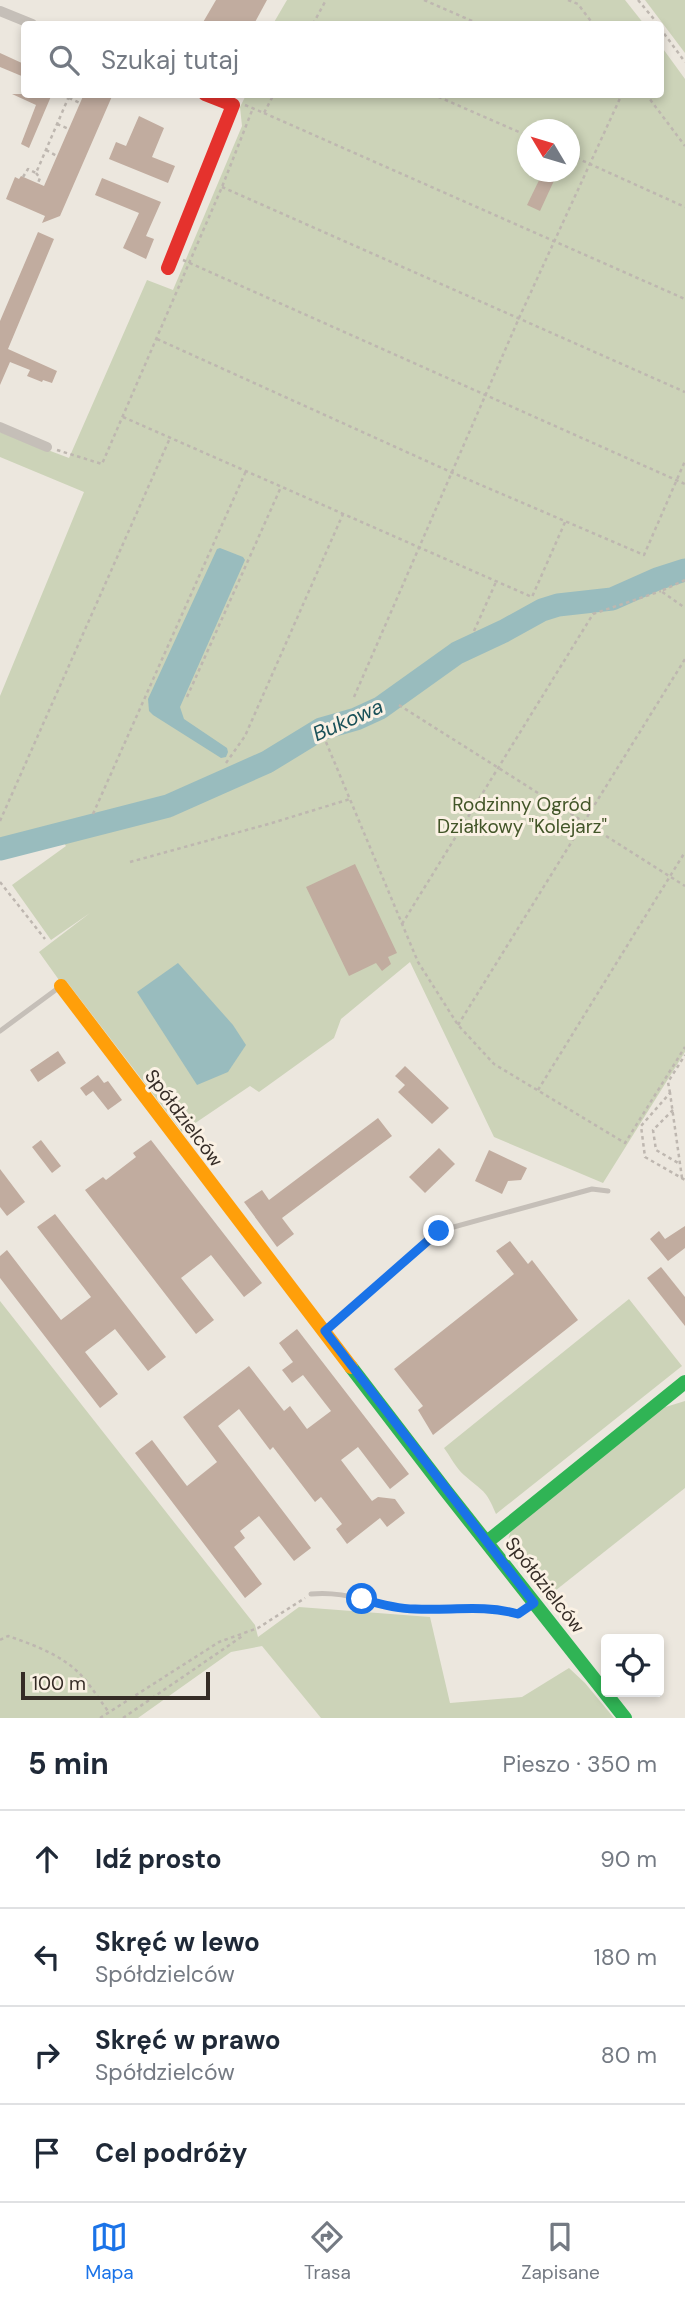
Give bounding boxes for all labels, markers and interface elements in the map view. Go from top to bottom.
search box [21,21,664,98]
icon: search [45,41,83,79]
text: Szukaj tutaj [101,43,239,77]
north arrow [517,119,580,182]
water label: Bukowa [308,692,388,748]
park label: Rodzinny Ogród Działkowy "Kolejarz" [437,792,607,839]
street label: Spółdzielców [139,1064,229,1172]
route end [423,1215,454,1246]
street label: Spółdzielców [500,1532,591,1639]
route start [346,1583,377,1614]
map controls [601,1634,664,1697]
button: locate [601,1634,664,1697]
scale bar [21,1669,210,1701]
text: 100 m [32,1671,86,1696]
text: 5 min [28,1744,109,1783]
text: Pieszo · 350 m [503,1749,657,1779]
icon: ahead [28,1840,66,1878]
text: Idź prosto [95,1842,222,1876]
text: 90 m [600,1844,657,1874]
text: Skręć w lewo [95,1925,260,1959]
icon: left [28,1938,66,1976]
text: 180 m [593,1942,657,1972]
text: Spółdzielców [95,1959,235,1989]
text: Skręć w prawo [95,2023,281,2057]
icon: right [28,2036,66,2074]
text: 80 m [601,2040,657,2070]
text: Spółdzielców [95,2057,235,2087]
icon: arrive [28,2134,66,2172]
text: Cel podróży [95,2136,248,2170]
tab: Mapa [85,2218,134,2285]
tab: Trasa [304,2218,351,2285]
tab: Zapisane [521,2218,600,2285]

